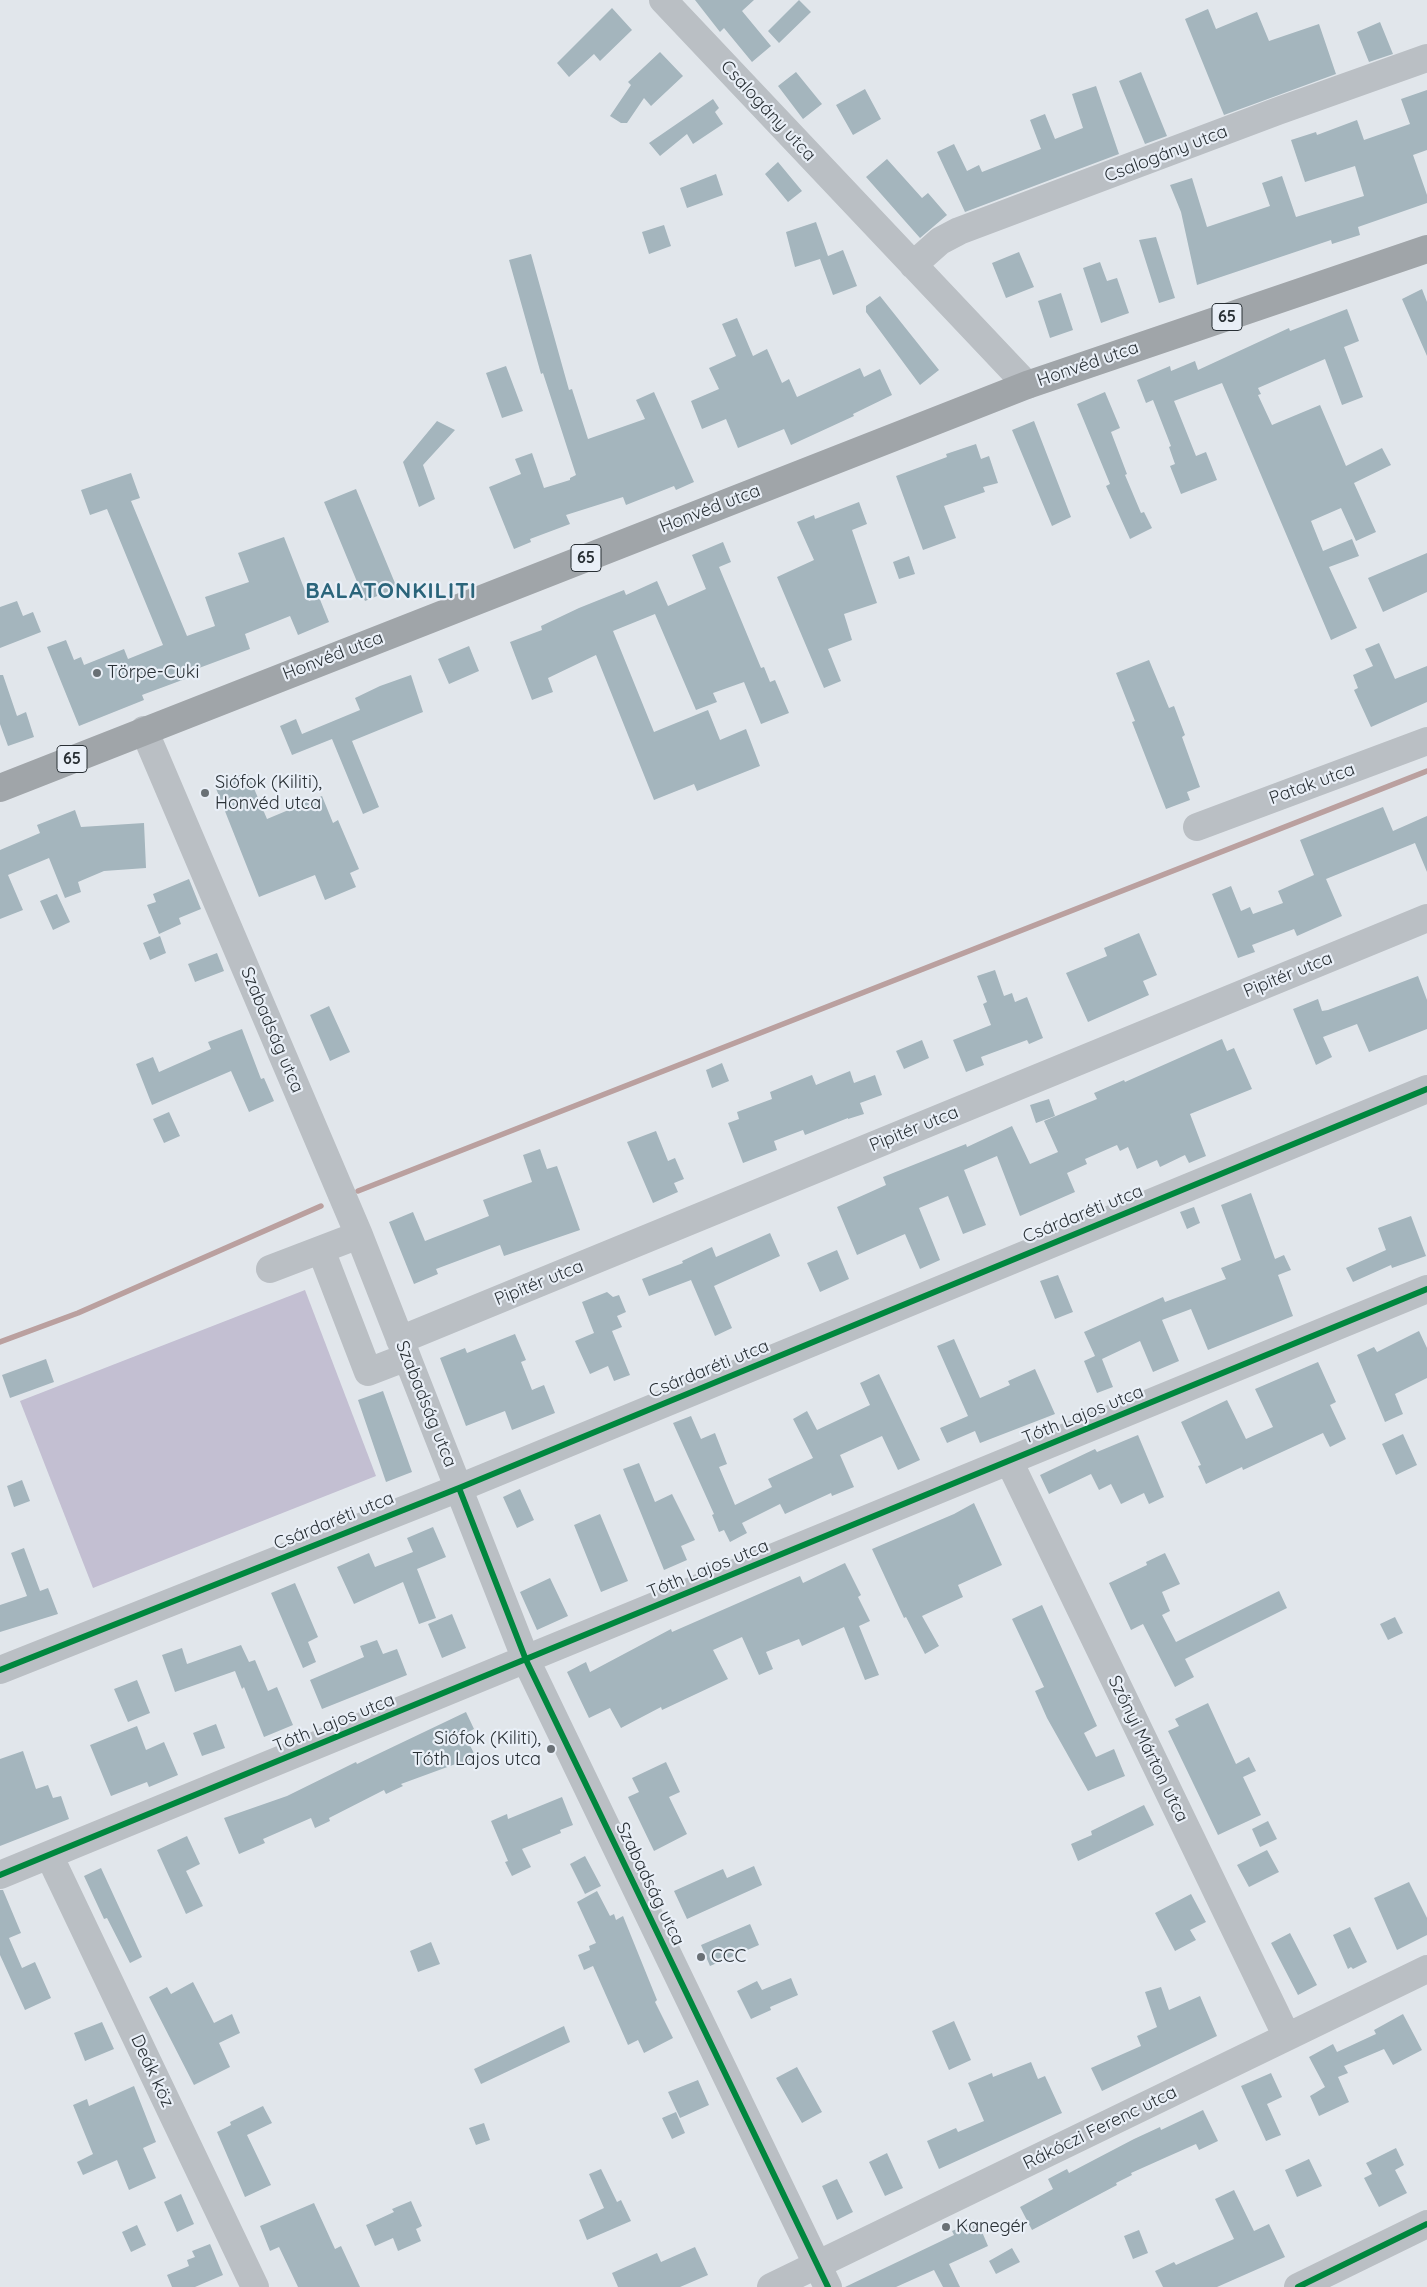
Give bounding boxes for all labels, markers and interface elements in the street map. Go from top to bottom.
street label: Csalogány utca [716,56,820,166]
street label: Csalogány utca [1101,121,1231,187]
road number: 65 [1212,304,1242,330]
street label: Honvéd utca [1034,337,1142,391]
street label: Honvéd utca [657,480,763,538]
road number: 65 [571,544,601,572]
district label: BALATONKILITI [304,578,478,604]
street label: Honvéd utca [280,627,386,685]
place label: Törpe-Cuki [107,662,199,684]
marker: Törpe-Cuki [91,667,103,679]
road number: 65 [57,746,87,772]
street label: Patak utca [1266,759,1358,809]
place label: Siófok (Kiliti), Honvéd utca [215,772,322,814]
marker: Siófok (Kiliti), Honvéd utca [199,787,211,799]
street label: Pipitér utca [1240,947,1336,1003]
street label: Szabadság utca [236,964,308,1096]
street label: Pipitér utca [866,1101,962,1157]
street label: Csárdaréti utca [1020,1180,1146,1248]
street label: Pipitér utca [491,1255,587,1311]
street label: Csárdaréti utca [646,1335,772,1403]
street label: Szabadság utca [391,1338,461,1470]
street label: Tóth Lajos utca [1019,1381,1147,1449]
street label: Csárdaréti utca [271,1487,397,1555]
street label: Tóth Lajos utca [644,1535,772,1603]
street label: Szőnyi Márton utca [1103,1672,1193,1826]
street label: Tóth Lajos utca [270,1689,398,1757]
place label: Siófok (Kiliti), Tóth Lajos utca [412,1728,541,1770]
marker: Siófok (Kiliti), Tóth Lajos utca [545,1743,557,1755]
street label: Szabadság utca [611,1819,689,1949]
place label: CCC [711,1946,746,1968]
marker: CCC [695,1951,707,1963]
street label: Deák köz [126,2031,178,2111]
street label: Rákóczi Ferenc utca [1020,2081,1180,2175]
place label: Kanegér [956,2216,1028,2238]
marker: Kanegér [940,2221,952,2233]

